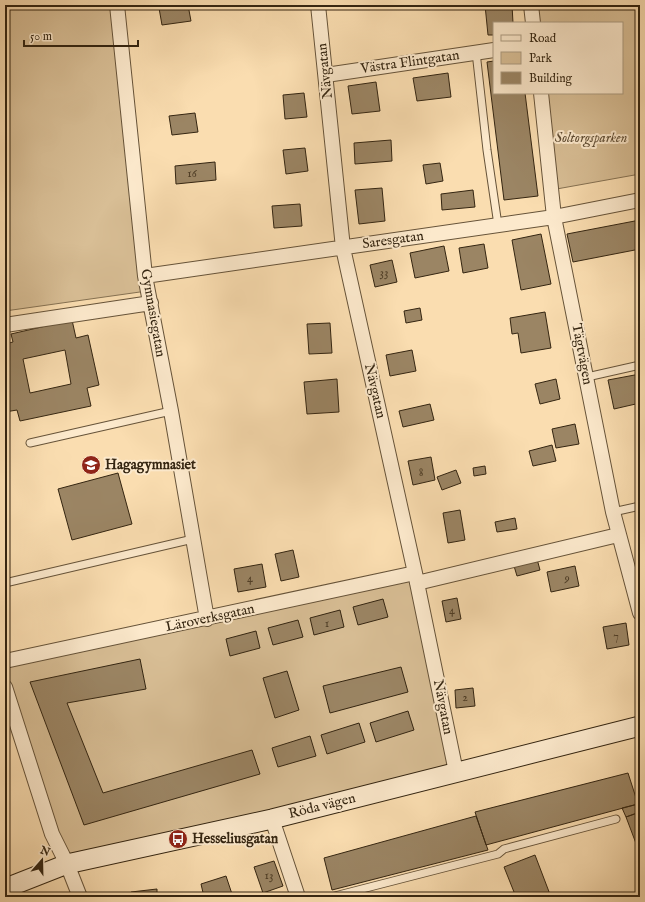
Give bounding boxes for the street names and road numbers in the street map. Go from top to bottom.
street label: Nävgatan [313,42,337,100]
street label: Västra Flintgatan [358,46,461,78]
street label: Saresgatan [361,227,425,253]
street label: Gymnasiegatan [136,267,170,359]
street label: Tägtvägen [567,322,597,387]
street label: Nävgatan [360,362,390,421]
street label: Läroverksgatan [164,600,257,636]
street label: Nävgatan [429,678,457,737]
street label: Röda vägen [287,789,358,823]

